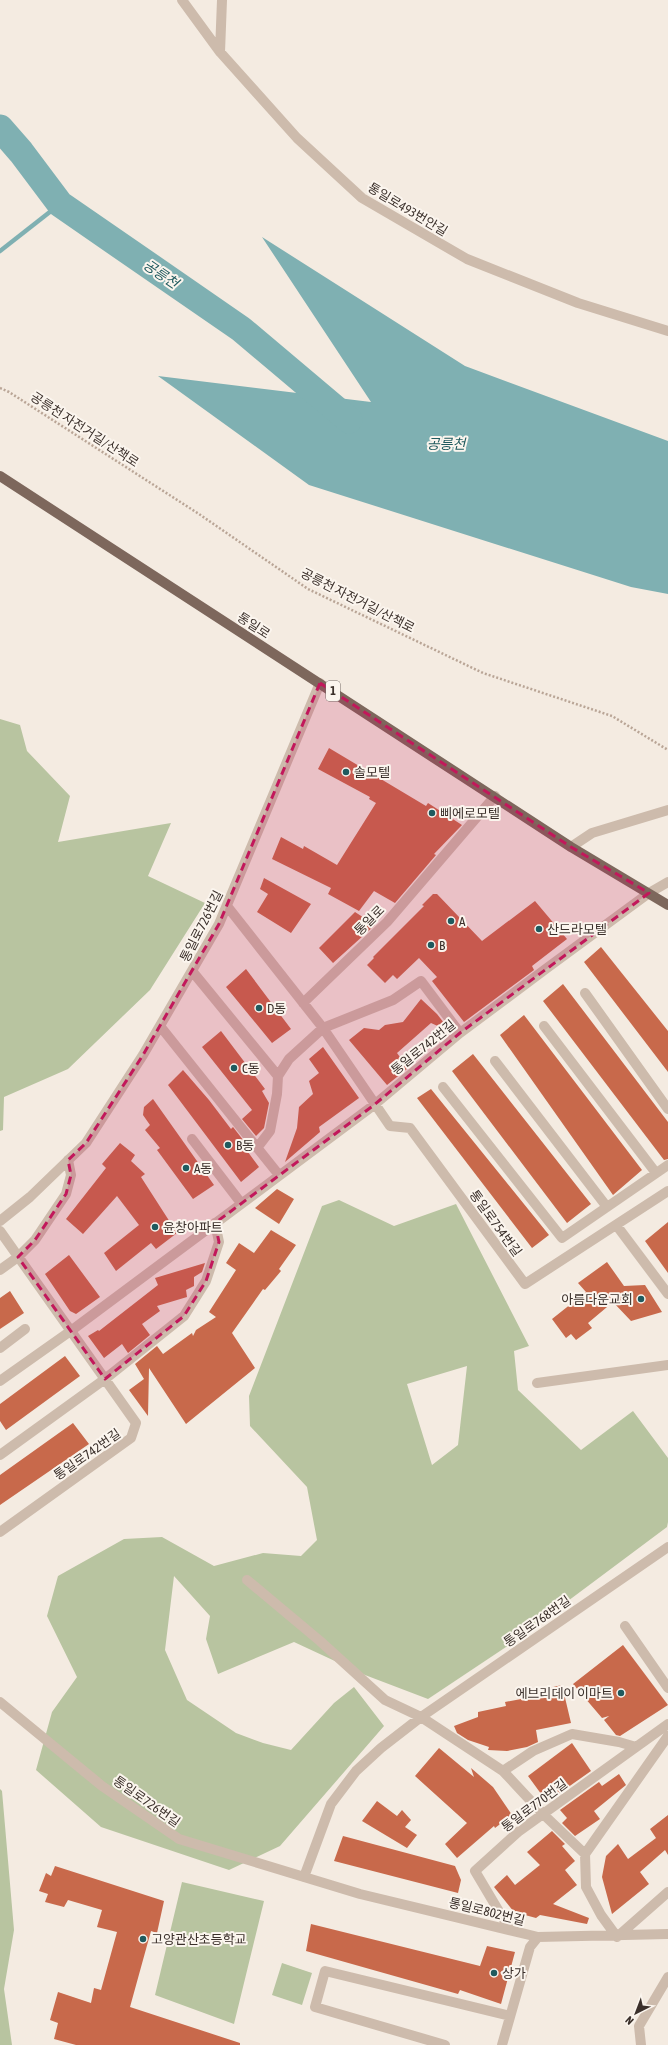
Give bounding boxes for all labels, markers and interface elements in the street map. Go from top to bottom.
street label: 통일로493번안길 [365,180,450,239]
water label: 공릉천 [141,257,182,292]
street label: 공릉천 자전거길/산책로 [28,389,142,470]
water label: 공릉천 [427,436,466,452]
street label: 공릉천 자전거길/산책로 [298,565,417,636]
street label: 통일로 [235,609,273,641]
road number: 1 [326,681,340,701]
place label: 솔모텔 [354,765,390,780]
marker: 솔모텔 [341,767,351,777]
place label: 삐에로모텔 [440,806,500,821]
marker: 삐에로모텔 [427,808,437,818]
street label: 통일로726번길 [177,888,226,964]
street label: 통일로 [351,902,387,938]
place label: A [459,914,466,929]
marker: A [446,916,456,926]
place label: 산드라모텔 [547,922,607,937]
marker: 산드라모텔 [534,924,544,934]
place label: B [439,938,446,953]
marker: B [426,940,436,950]
place label: D동 [267,1001,286,1016]
marker: D동 [254,1003,264,1013]
street label: 통일로742번길 [388,1017,458,1078]
place label: C동 [242,1061,260,1076]
marker: C동 [229,1063,239,1073]
place label: B동 [236,1138,254,1153]
marker: B동 [223,1140,233,1150]
place label: A동 [194,1161,212,1176]
marker: A동 [181,1163,191,1173]
street label: 통일로754번길 [467,1187,525,1259]
place label: 윤창아파트 [163,1220,223,1235]
marker: 윤창아파트 [150,1222,160,1232]
place label: 아름다운교회 [561,1292,633,1307]
marker: 아름다운교회 [636,1294,646,1304]
street label: 통일로742번길 [51,1426,124,1483]
street label: 통일로768번길 [501,1593,574,1650]
place label: 에브리데이 이마트 [516,1686,613,1701]
marker: 에브리데이 이마트 [616,1688,626,1698]
street label: 통일로726번길 [110,1773,183,1830]
street label: 통일로770번길 [499,1776,570,1835]
street label: 통일로802번길 [447,1895,527,1928]
place label: 고양관산초등학교 [151,1932,247,1947]
marker: 고양관산초등학교 [138,1934,148,1944]
place label: 상가 [502,1966,526,1981]
marker: 상가 [489,1968,499,1978]
north arrow [616,1993,656,2033]
text: N [623,2014,636,2027]

